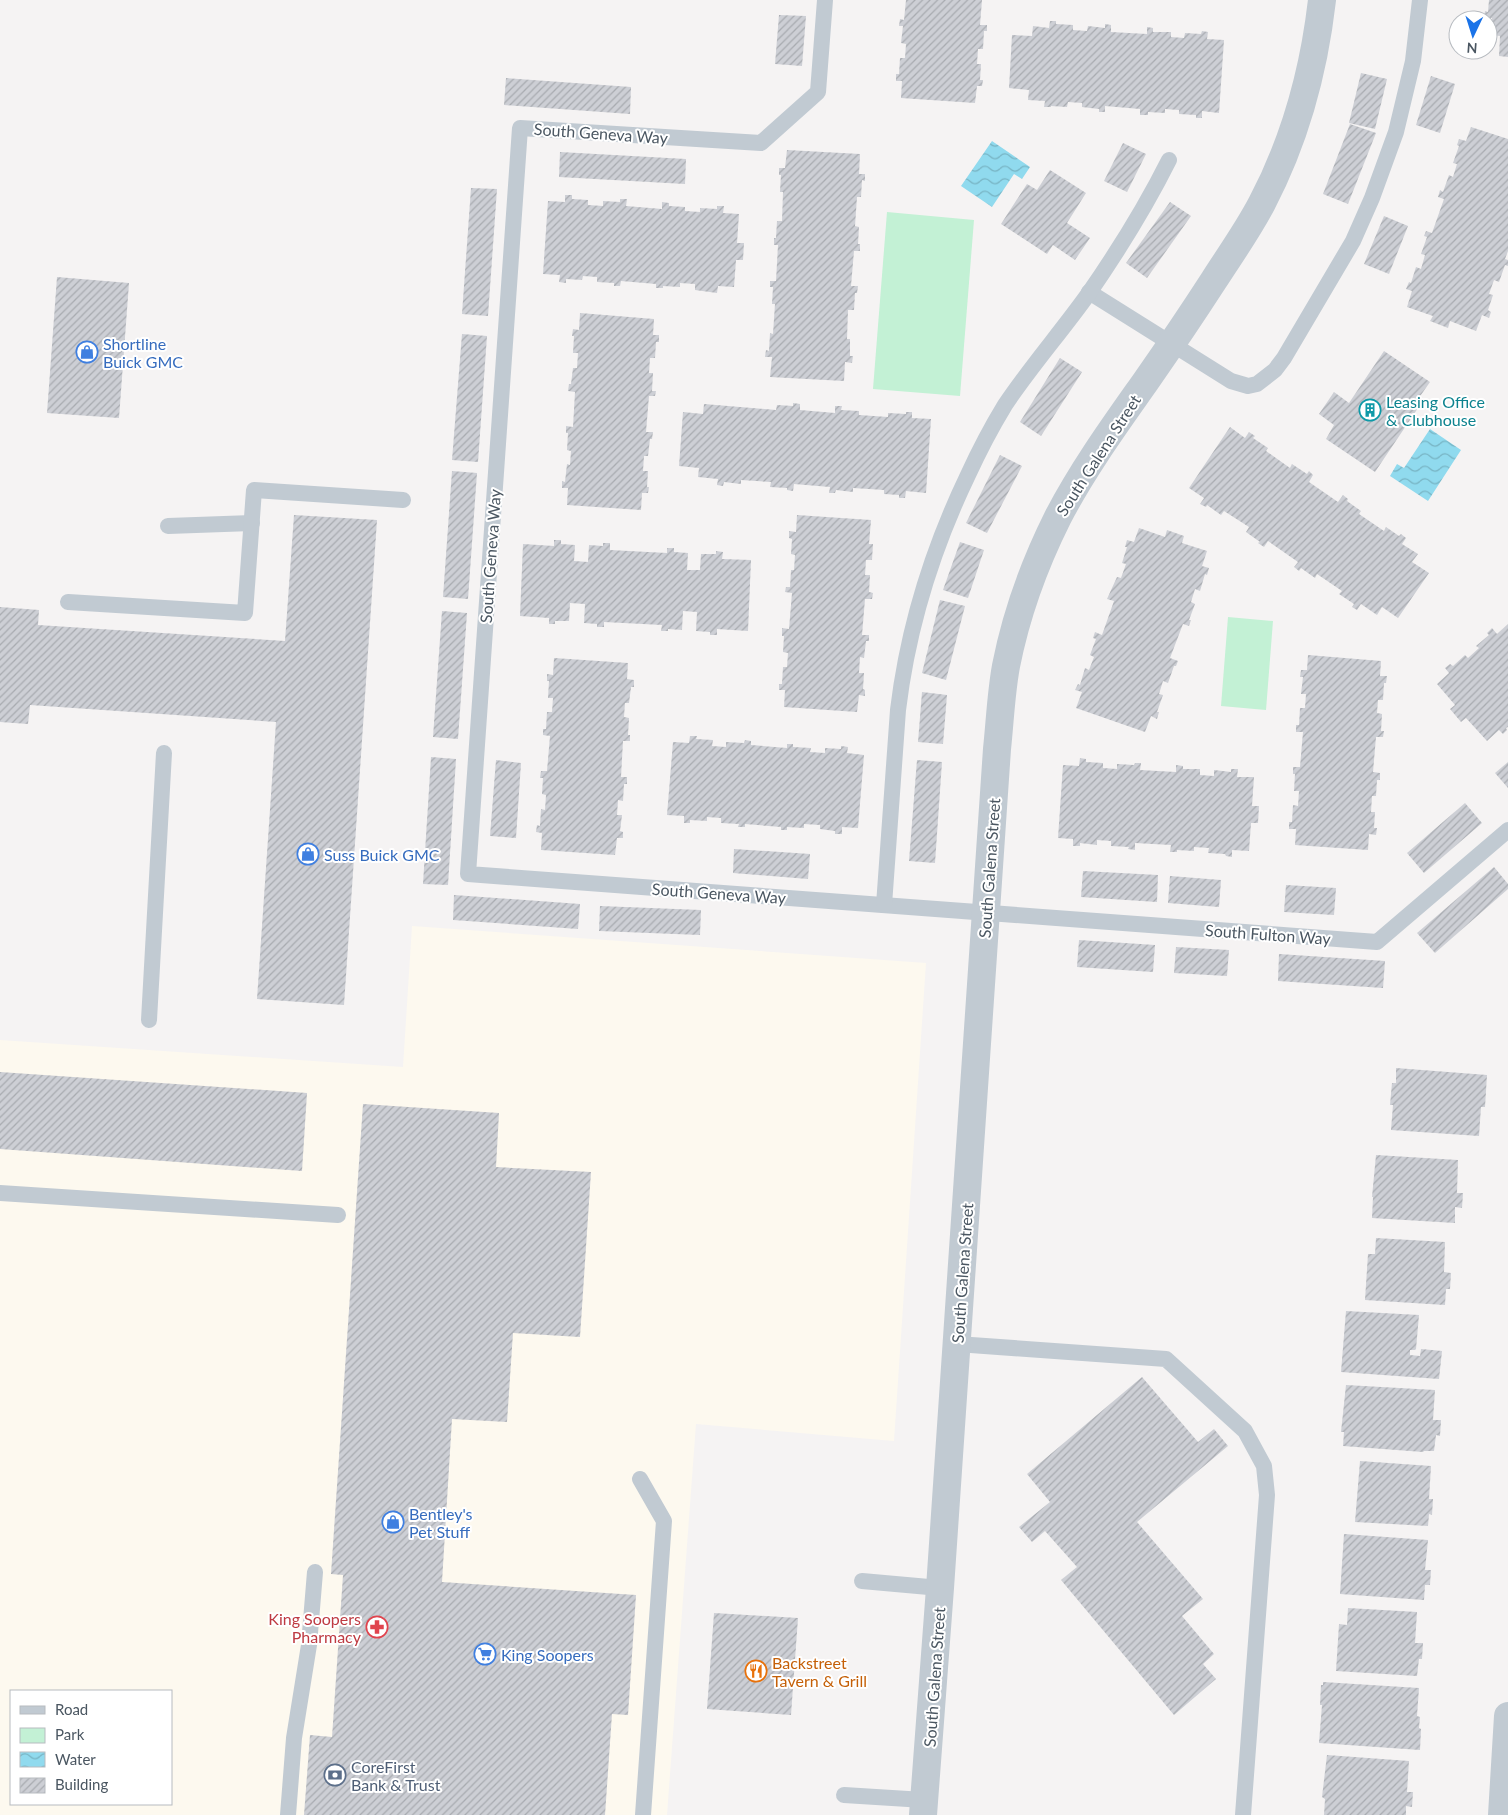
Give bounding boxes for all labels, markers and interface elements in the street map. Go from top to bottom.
north arrow [1448,10,1498,60]
text: N [1466,40,1478,57]
street label: South Geneva Way [533,119,669,147]
place label: Shortline Buick GMC [103,334,183,371]
shop icon: Shortline Buick GMC [75,340,99,364]
street label: South Galena Street [1052,391,1144,519]
place label: Leasing Office & Clubhouse [1386,392,1485,429]
building icon: Leasing Office & Clubhouse [1358,398,1382,422]
street label: South Geneva Way [476,488,504,624]
street label: South Galena Street [975,797,1003,939]
shop icon: Suss Buick GMC [296,842,320,866]
place label: Suss Buick GMC [324,845,440,864]
street label: South Geneva Way [651,879,787,907]
street label: South Fulton Way [1205,920,1332,948]
street label: South Galena Street [948,1202,976,1344]
place label: Bentley's Pet Stuff [409,1504,473,1541]
shop icon: Bentley's Pet Stuff [381,1510,405,1534]
street label: South Galena Street [920,1606,948,1748]
place label: King Soopers Pharmacy [268,1609,362,1646]
pharmacy icon: King Soopers Pharmacy [365,1615,389,1639]
supermarket icon: King Soopers [473,1642,497,1666]
place label: King Soopers [501,1645,594,1664]
place label: Backstreet Tavern & Grill [772,1653,867,1690]
restaurant icon: Backstreet Tavern & Grill [744,1659,768,1683]
legend [10,1690,172,1805]
text: Road [55,1700,88,1718]
text: Park [55,1725,85,1743]
text: Water [55,1750,96,1768]
place label: CoreFirst Bank & Trust [351,1757,441,1794]
bank icon: CoreFirst Bank & Trust [323,1763,347,1787]
text: Building [55,1775,108,1793]

